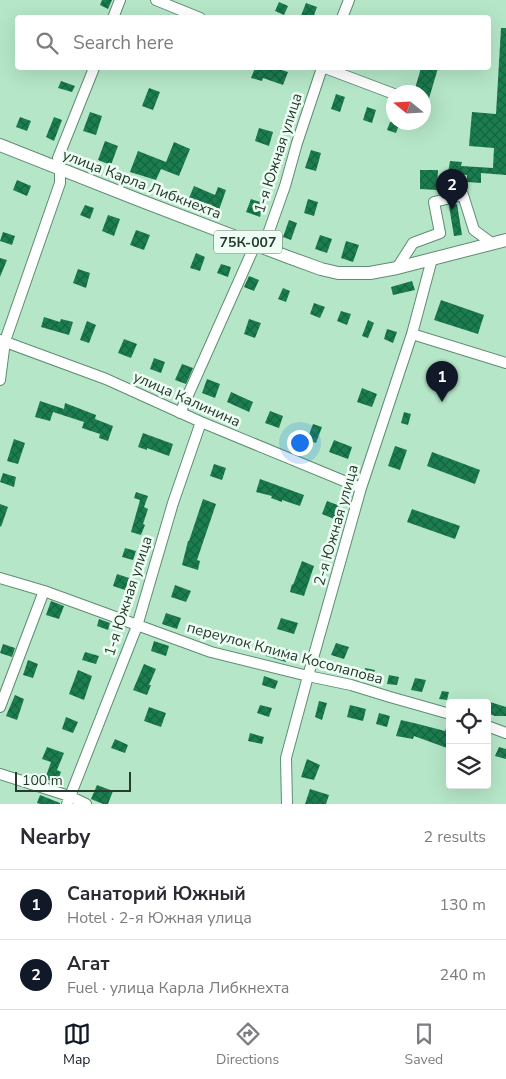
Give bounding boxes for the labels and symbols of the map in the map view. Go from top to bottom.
north arrow [386,85,431,130]
street label: 1-я Южная улица [249,90,307,216]
street label: улица Карла Либкнехта [60,144,224,224]
pin: 2 [436,169,468,210]
road number: 75К-007 [214,230,282,253]
pin: 1 [426,361,458,402]
street label: улица Калинина [130,366,244,432]
your location [287,430,313,456]
street label: 2-я Южная улица [309,462,363,588]
street label: 1-я Южная улица [99,533,157,659]
street label: переулок Клима Косолапова [185,617,385,689]
scale bar [15,769,131,792]

